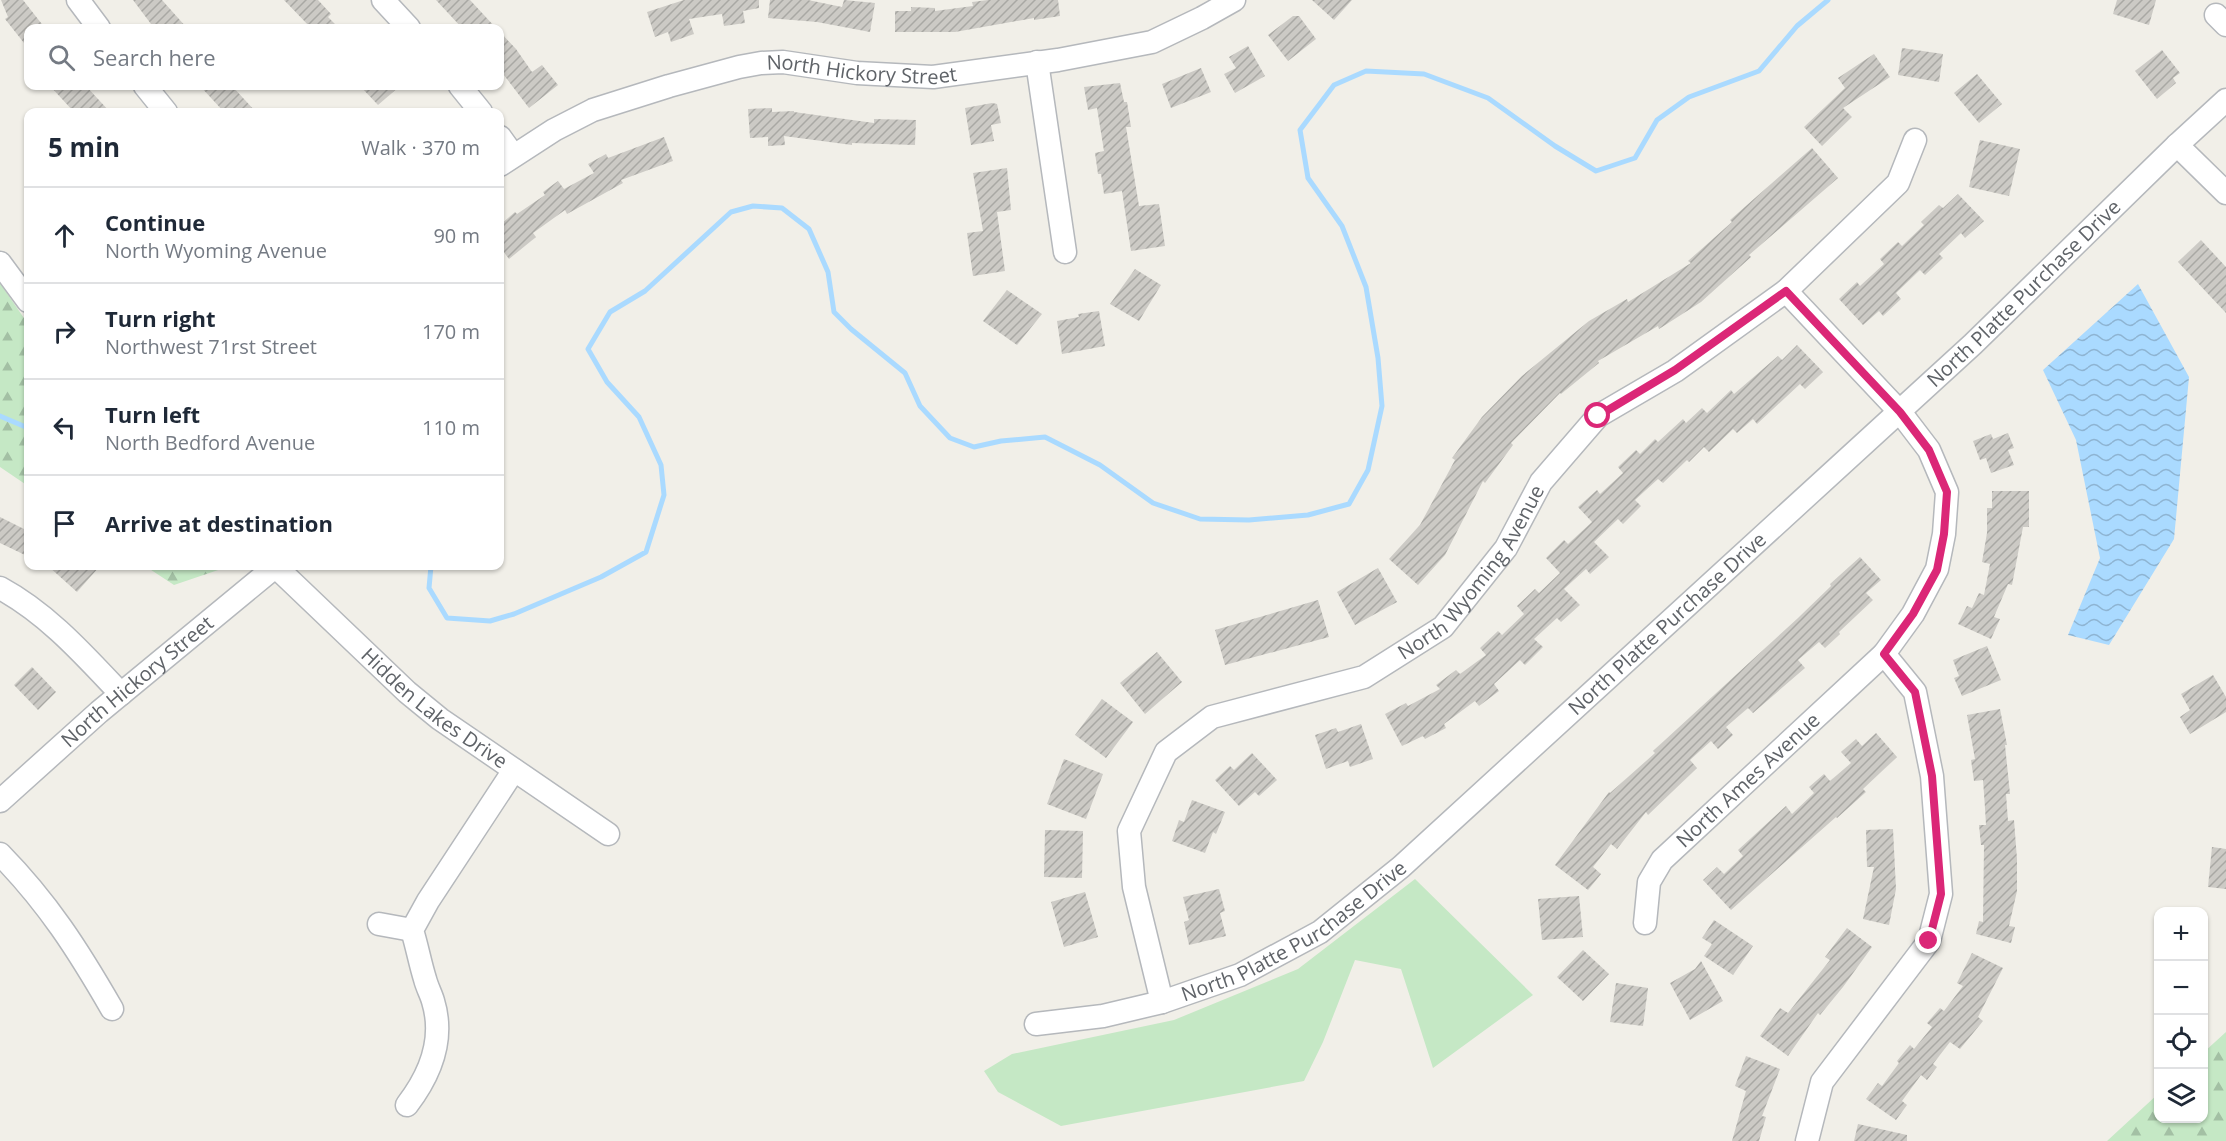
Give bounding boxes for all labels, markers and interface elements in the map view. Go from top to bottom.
search box [24,24,504,90]
icon: search [45,41,78,74]
text: Search here [93,42,216,72]
street label: North Hickory Street [766,48,958,90]
text: 5 min [48,129,120,165]
text: Walk · 370 m [361,134,480,161]
street label: North Platte Purchase Drive [1921,193,2126,393]
text: Continue [105,207,205,237]
icon: ahead [48,219,81,252]
text: 90 m [433,222,480,249]
text: North Wyoming Avenue [105,237,327,264]
text: Turn right [105,303,216,333]
icon: right [48,315,81,348]
text: 170 m [422,318,480,345]
text: Northwest 71rst Street [105,333,317,360]
text: Turn left [105,399,200,429]
route start [1584,402,1610,428]
icon: left [48,411,81,444]
text: 110 m [422,414,480,441]
text: North Bedford Avenue [105,429,315,456]
street label: North Wyoming Avenue [1392,480,1550,665]
icon: arrive [48,507,81,540]
text: Arrive at destination [105,508,333,538]
street label: North Platte Purchase Drive [1562,526,1772,721]
street label: North Hickory Street [55,609,219,753]
street label: Hidden Lakes Drive [356,641,513,774]
street label: North Ames Avenue [1670,706,1825,853]
street label: North Platte Purchase Drive [1178,854,1412,1007]
map controls [2154,907,2208,1123]
button: + [2154,907,2208,961]
route end [1915,927,1941,953]
button: − [2154,961,2208,1015]
button: locate [2154,1015,2208,1069]
button: layers [2154,1069,2208,1123]

